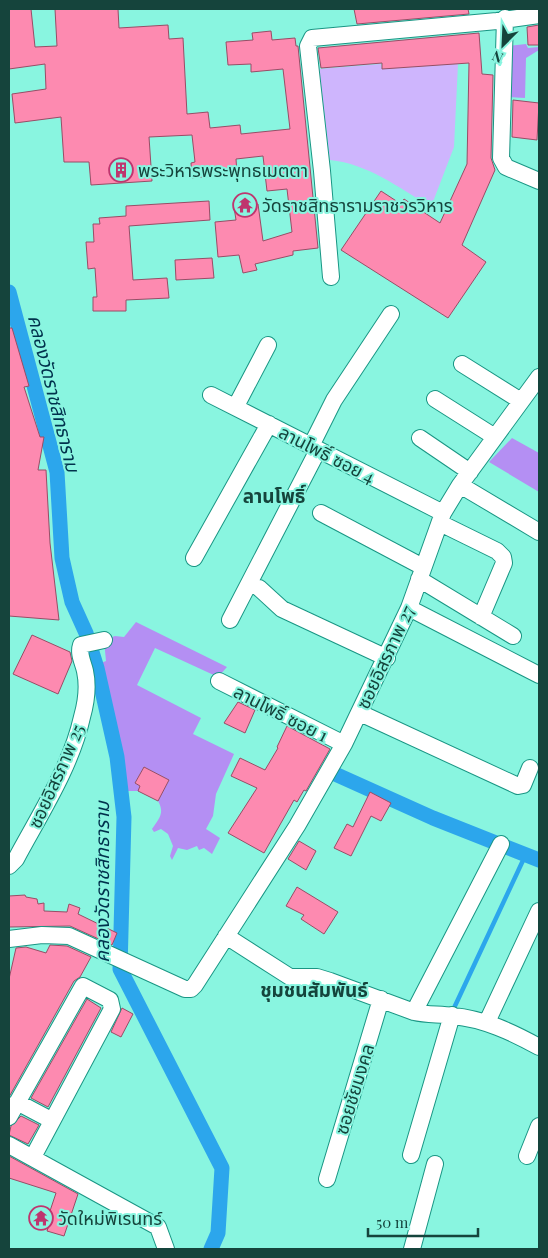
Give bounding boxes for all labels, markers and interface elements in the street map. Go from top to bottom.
north arrow [478,20,528,70]
text: N [489,47,506,68]
building icon: พระวิหารพระพุทธเมตตา [108,157,134,183]
place label: พระวิหารพระพุทธเมตตา [138,158,308,182]
temple icon: วัดราชสิทธารามราชวรวิหาร [232,192,258,218]
place label: วัดราชสิทธารามราชวรวิหาร [262,193,453,217]
water label: คลองวัดราชสิทธาราม [23,312,87,476]
street label: ลานโพธิ์ ซอย 4 [275,420,379,488]
district label: ลานโพธิ์ [243,482,307,508]
street label: ซอยอิสรภาพ 27 [351,601,420,713]
street label: ลานโพธิ์ ซอย 1 [230,679,333,747]
street label: ซอยอิสรภาพ 25 [22,720,90,832]
water label: คลองวัดราชสิทธาราม [88,800,114,963]
district label: ชุมชนสัมพันธ์ [260,976,368,1002]
street label: ซอยชัยมงคล [329,1041,379,1137]
temple icon: วัดใหม่พิเรนทร์ [28,1205,54,1231]
place label: วัดใหม่พิเรนทร์ [58,1206,163,1230]
scale bar [368,1206,478,1238]
text: 50 m [376,1212,409,1232]

